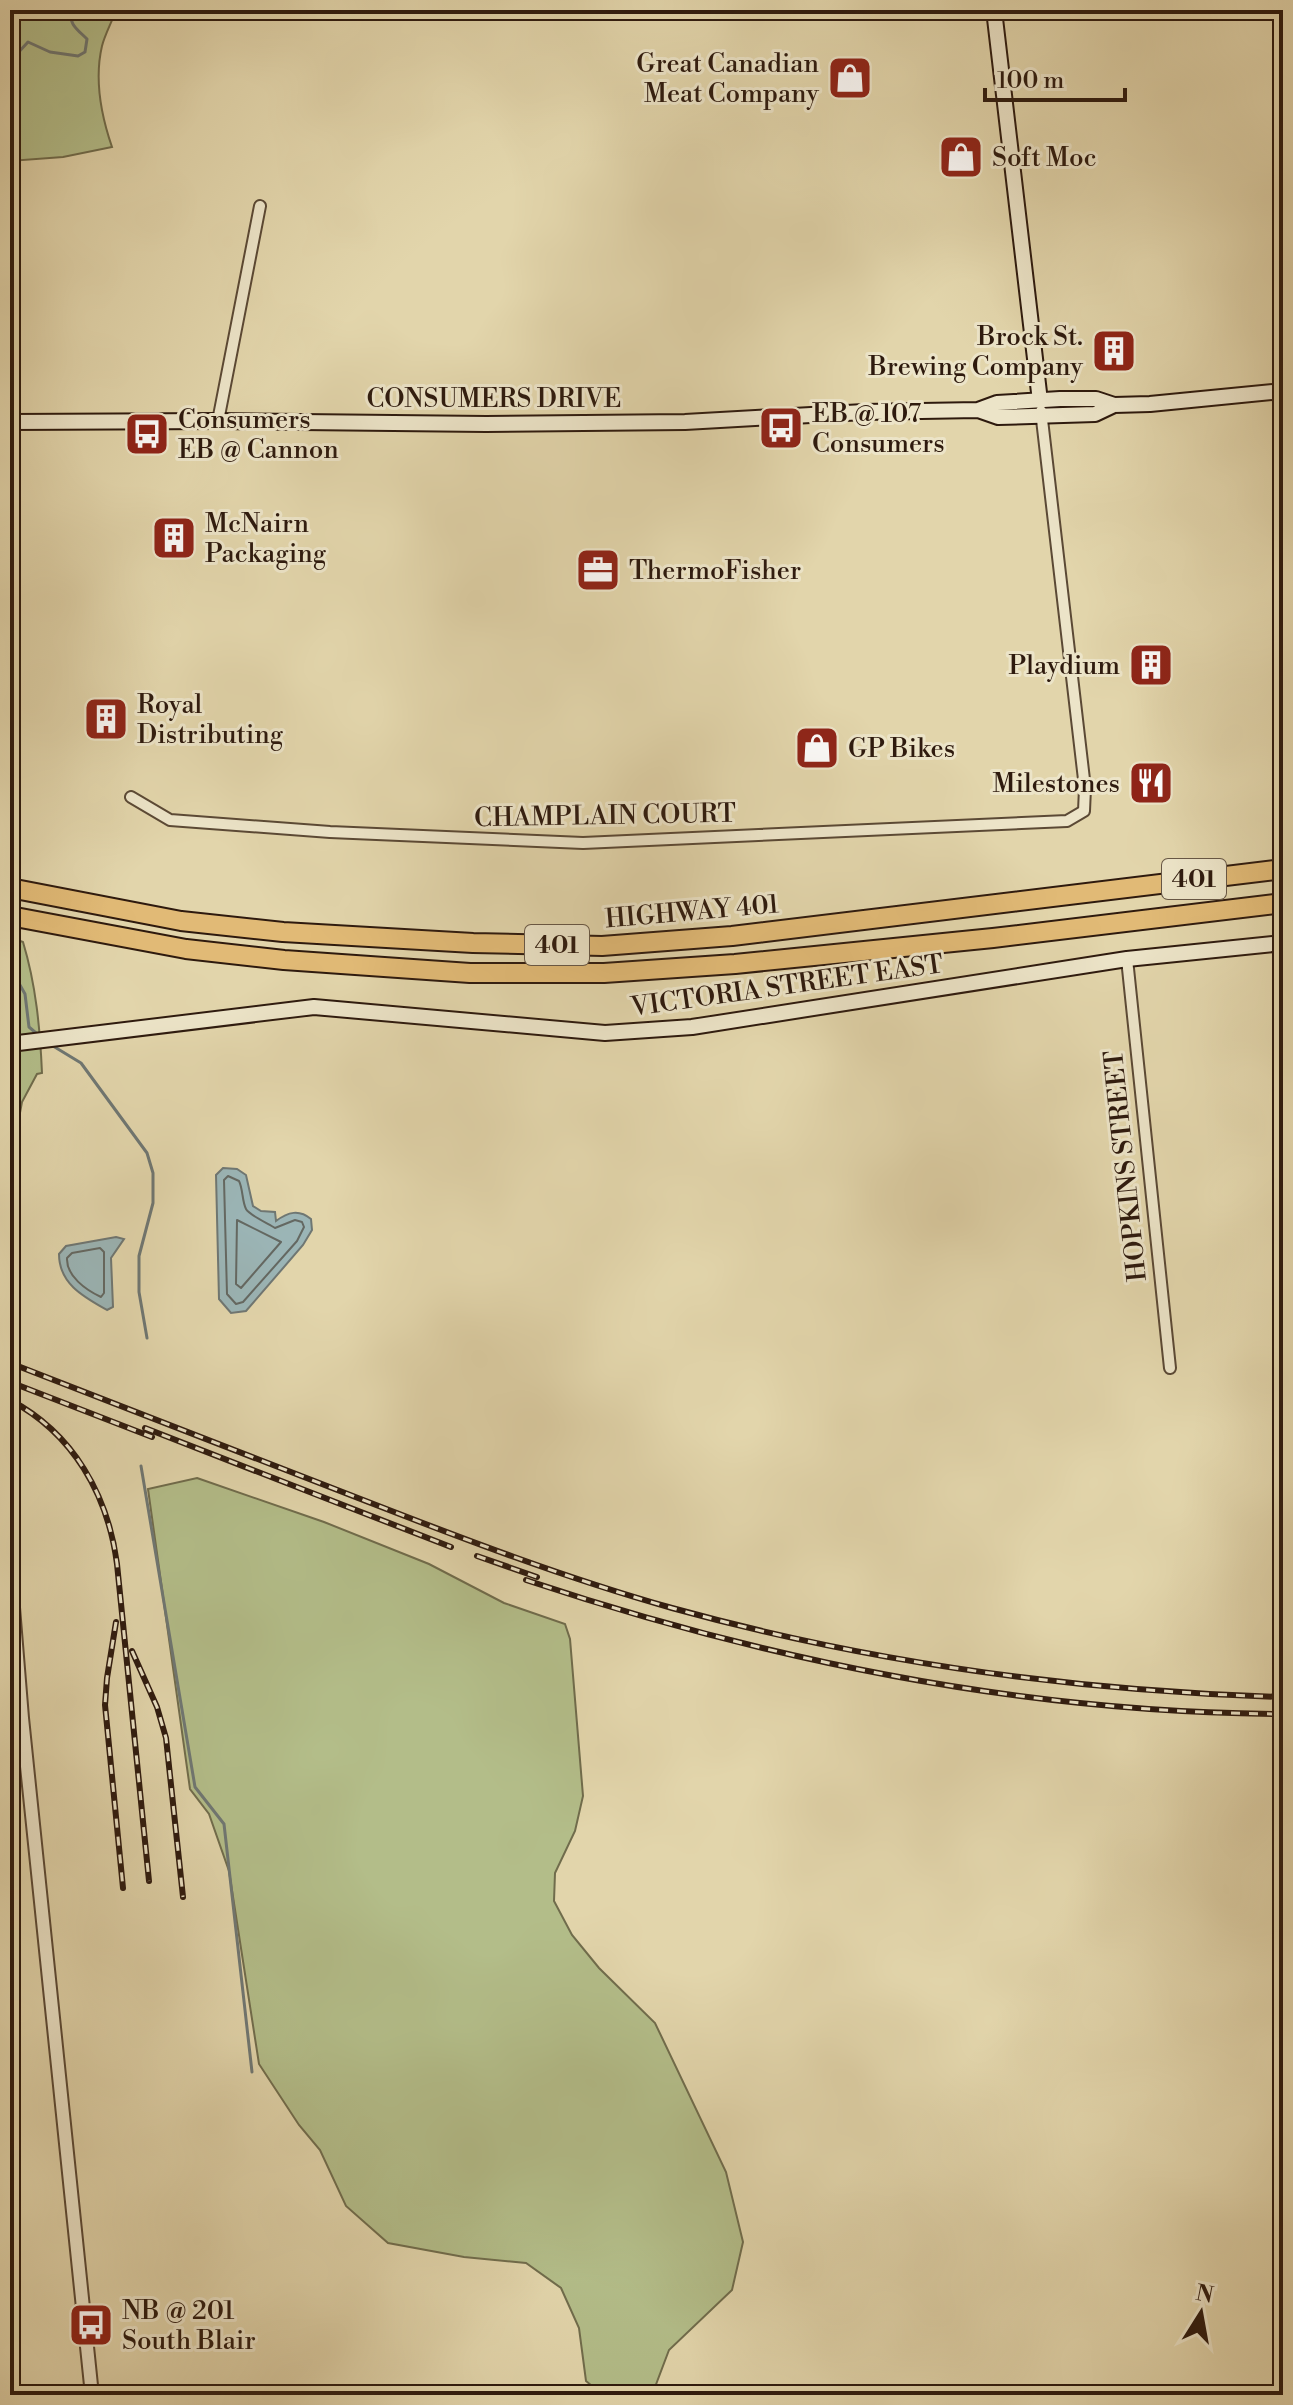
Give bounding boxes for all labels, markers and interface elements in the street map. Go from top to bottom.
place label: Great Canadian Meat Company [636,48,819,110]
scale bar [985,52,1125,102]
shop icon: Great Canadian Meat Company [826,54,874,102]
text: 100 m [997,66,1064,96]
shop icon: Soft Moc [937,133,985,181]
place label: Soft Moc [992,142,1097,174]
place label: Brock St. Brewing Company [868,321,1083,383]
building icon: Brock St. Brewing Company [1090,327,1138,375]
street label: CONSUMERS DRIVE [367,383,621,415]
place label: EB @ 107 Consumers [812,398,945,460]
place label: Consumers EB @ Cannon [178,404,339,466]
bus stop icon: EB @ 107 Consumers [757,404,805,452]
bus stop icon: Consumers EB @ Cannon [123,410,171,458]
place label: McNairn Packaging [205,508,327,570]
building icon: McNairn Packaging [150,514,198,562]
office icon: ThermoFisher [574,546,622,594]
place label: ThermoFisher [629,555,801,587]
building icon: Playdium [1127,641,1175,689]
place label: Playdium [1008,650,1120,682]
place label: Royal Distributing [137,689,284,751]
building icon: Royal Distributing [82,695,130,743]
shop icon: GP Bikes [793,724,841,772]
place label: GP Bikes [848,733,955,765]
restaurant icon: Milestones [1127,759,1175,807]
place label: Milestones [992,768,1120,800]
street label: CHAMPLAIN COURT [474,798,736,834]
road number: 401 [1162,859,1226,899]
street label: HIGHWAY 401 [604,888,780,936]
road number: 401 [525,925,589,965]
street label: VICTORIA STREET EAST [628,948,945,1024]
street label: HOPKINS STREET [1098,1049,1154,1283]
north arrow [1161,2273,1241,2353]
text: N [1193,2280,1216,2310]
place label: NB @ 201 South Blair [122,2295,256,2357]
bus stop icon: NB @ 201 South Blair [67,2301,115,2349]

